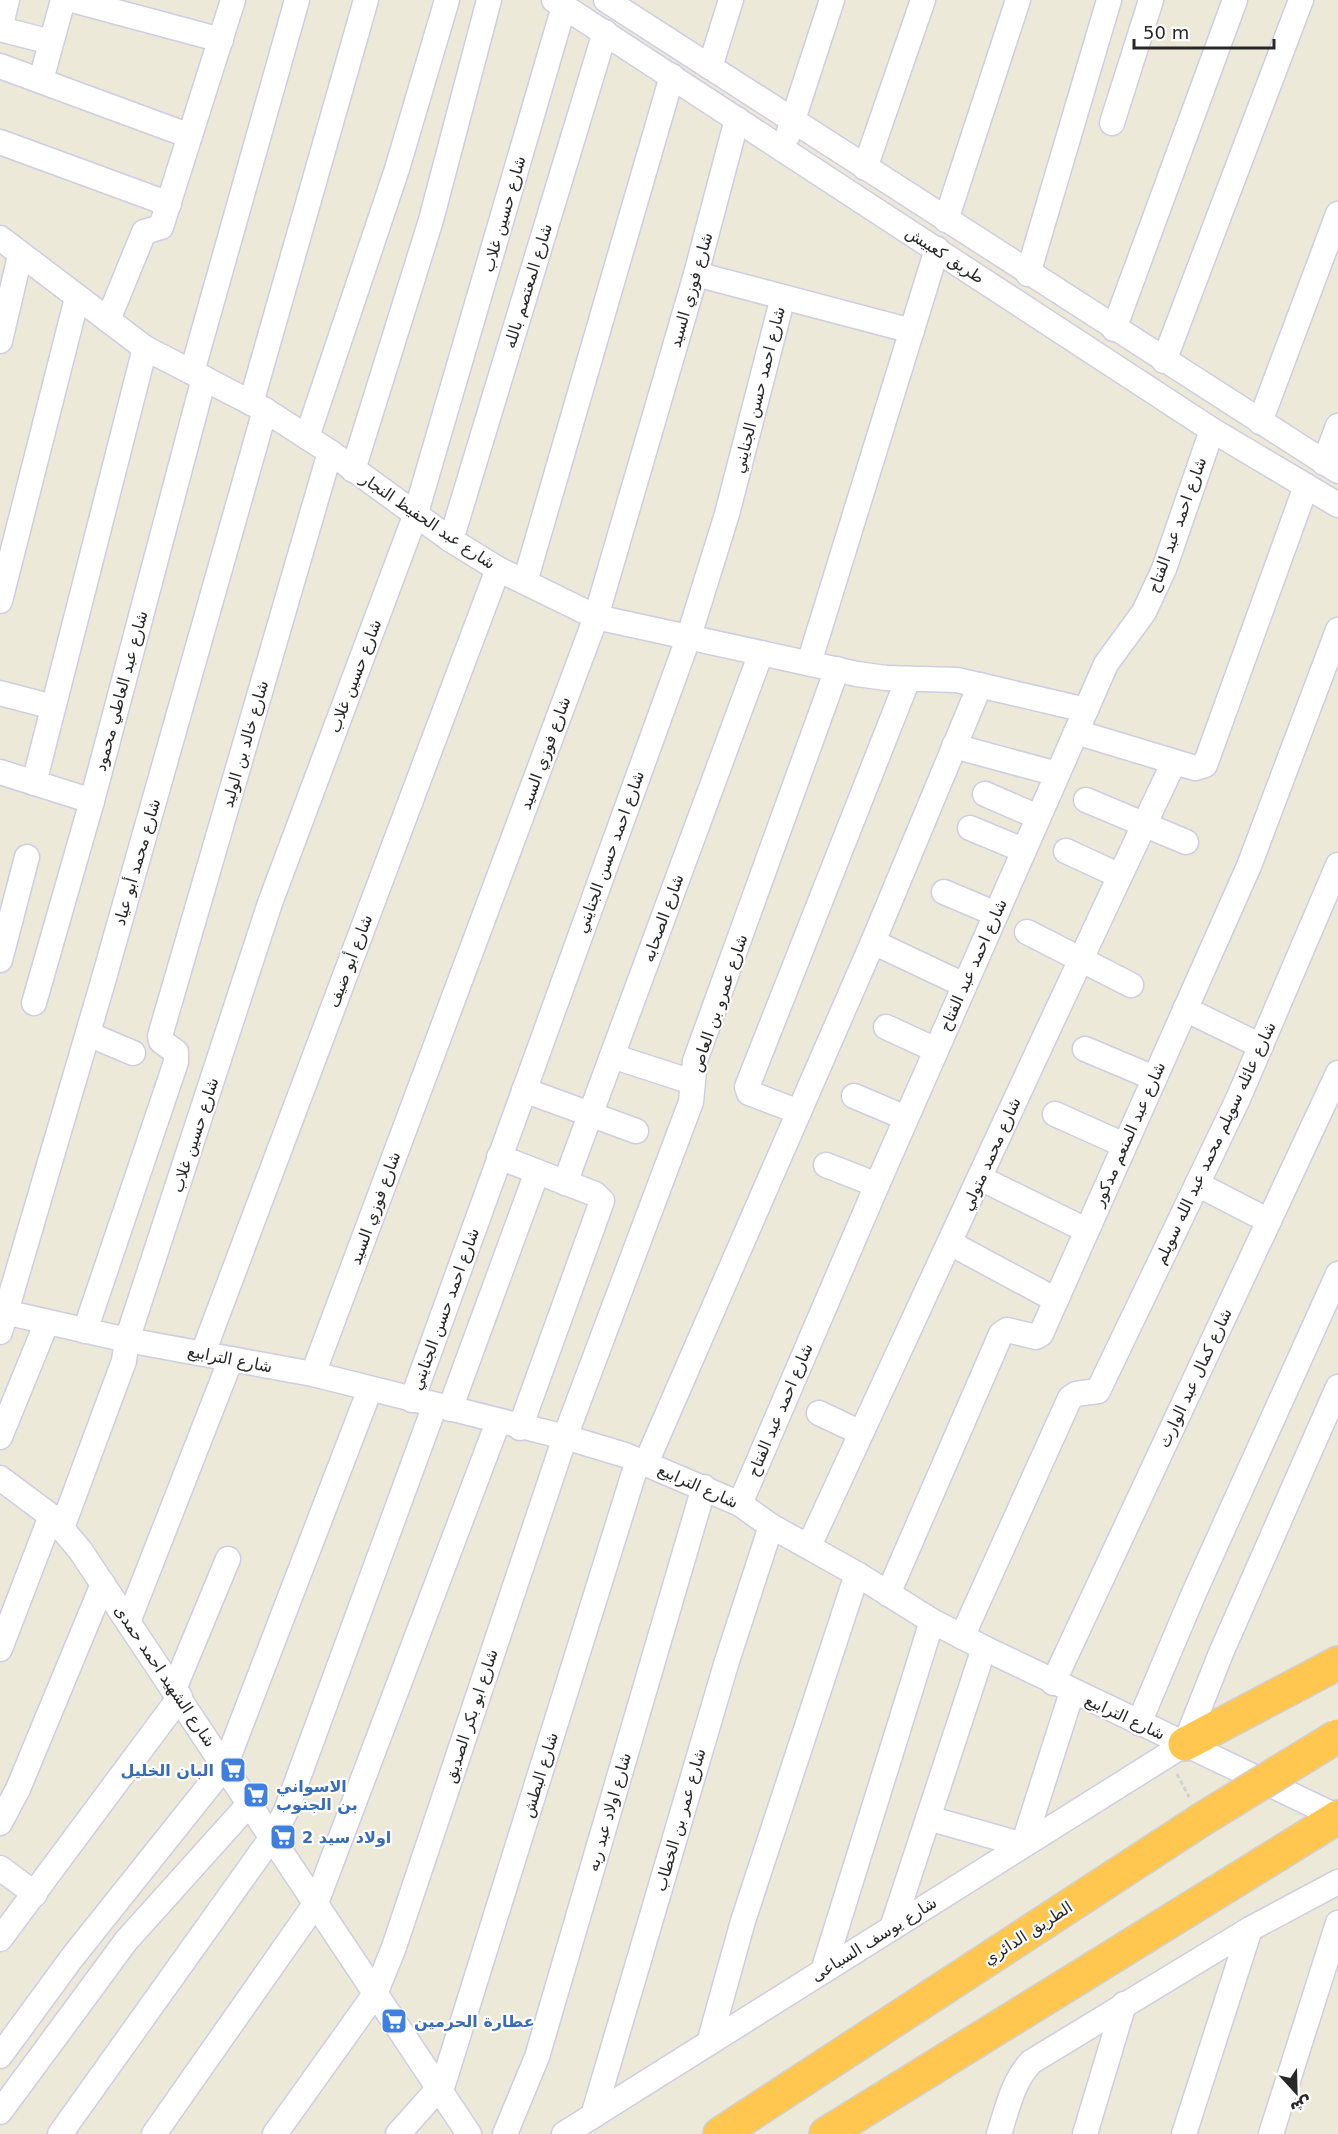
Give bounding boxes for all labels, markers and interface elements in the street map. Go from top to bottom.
scale bar [1134,12,1274,50]
text: 50 m [1143,22,1189,43]
street label: شارع حسين غلاب [478,154,531,275]
street label: شارع المعتصم بالله [500,221,557,351]
street label: طريق كعبيش [902,223,988,288]
street label: شارع فوزي السيد [666,230,717,350]
street label: شارع احمد حسن الجنايني [729,305,790,476]
street label: شارع احمد عبد الفتاح [1144,455,1211,596]
street label: شارع عبد الحفيظ النجار [356,468,499,574]
street label: شارع عبد العاطي محمود [90,609,153,773]
street label: شارع حسين غلاب [325,617,386,736]
street label: شارع خالد بن الوليد [218,678,273,810]
street label: شارع فوزي السيد [516,694,575,812]
street label: شارع احمد حسن الجنايني [572,768,649,936]
street label: شارع محمد أبو عياد [109,796,165,928]
street label: شارع الصحابه [638,871,689,965]
street label: شارع احمد عبد الفتاح [935,896,1012,1035]
street label: شارع أبو ضيف [323,912,377,1010]
street label: شارع عمرو بن العاص [687,932,752,1075]
street label: شارع عائله سويلم محمد عبد الله سويلم [1150,1019,1281,1268]
street label: شارع عبد المنعم مدكور [1088,1059,1170,1210]
street label: شارع حسين غلاب [167,1075,224,1195]
street label: شارع محمد متولي [957,1094,1025,1214]
street label: شارع فوزي السيد [346,1149,405,1267]
street label: شارع احمد حسن الجنايني [407,1225,484,1393]
street label: شارع كمال عبد الوارث [1154,1305,1237,1451]
street label: شارع احمد عبد الفتاح [743,1340,818,1480]
street label: شارع الترابيع [186,1341,274,1377]
street label: شارع الترابيع [655,1460,741,1513]
street label: شارع الشهيد احمد حمدى [110,1601,220,1751]
street label: شارع ابو بكر الصديق [440,1647,503,1786]
street label: شارع الترابيع [1082,1690,1168,1745]
street label: شارع البطش [518,1730,563,1820]
street label: شارع عمر بن الخطاب [651,1746,710,1894]
street label: شارع اولاد عبد ربه [583,1750,636,1874]
supermarket icon: البان الخليل [218,1755,248,1785]
place label: البان الخليل [120,1761,214,1780]
place label: الاسواني بن الجنوب [276,1777,358,1814]
supermarket icon: الاسواني بن الجنوب [241,1780,271,1810]
supermarket icon: اولاد سيد 2 [268,1822,298,1852]
place label: اولاد سيد 2 [302,1828,391,1847]
street label: شارع يوسف السباعى [808,1893,941,1986]
street label: الطريق الدائري [980,1897,1077,1970]
supermarket icon: عطارة الحرمين [379,2006,409,2036]
place label: عطارة الحرمين [414,2012,535,2031]
north arrow [1266,2062,1326,2122]
text: ش [1288,2093,1315,2118]

